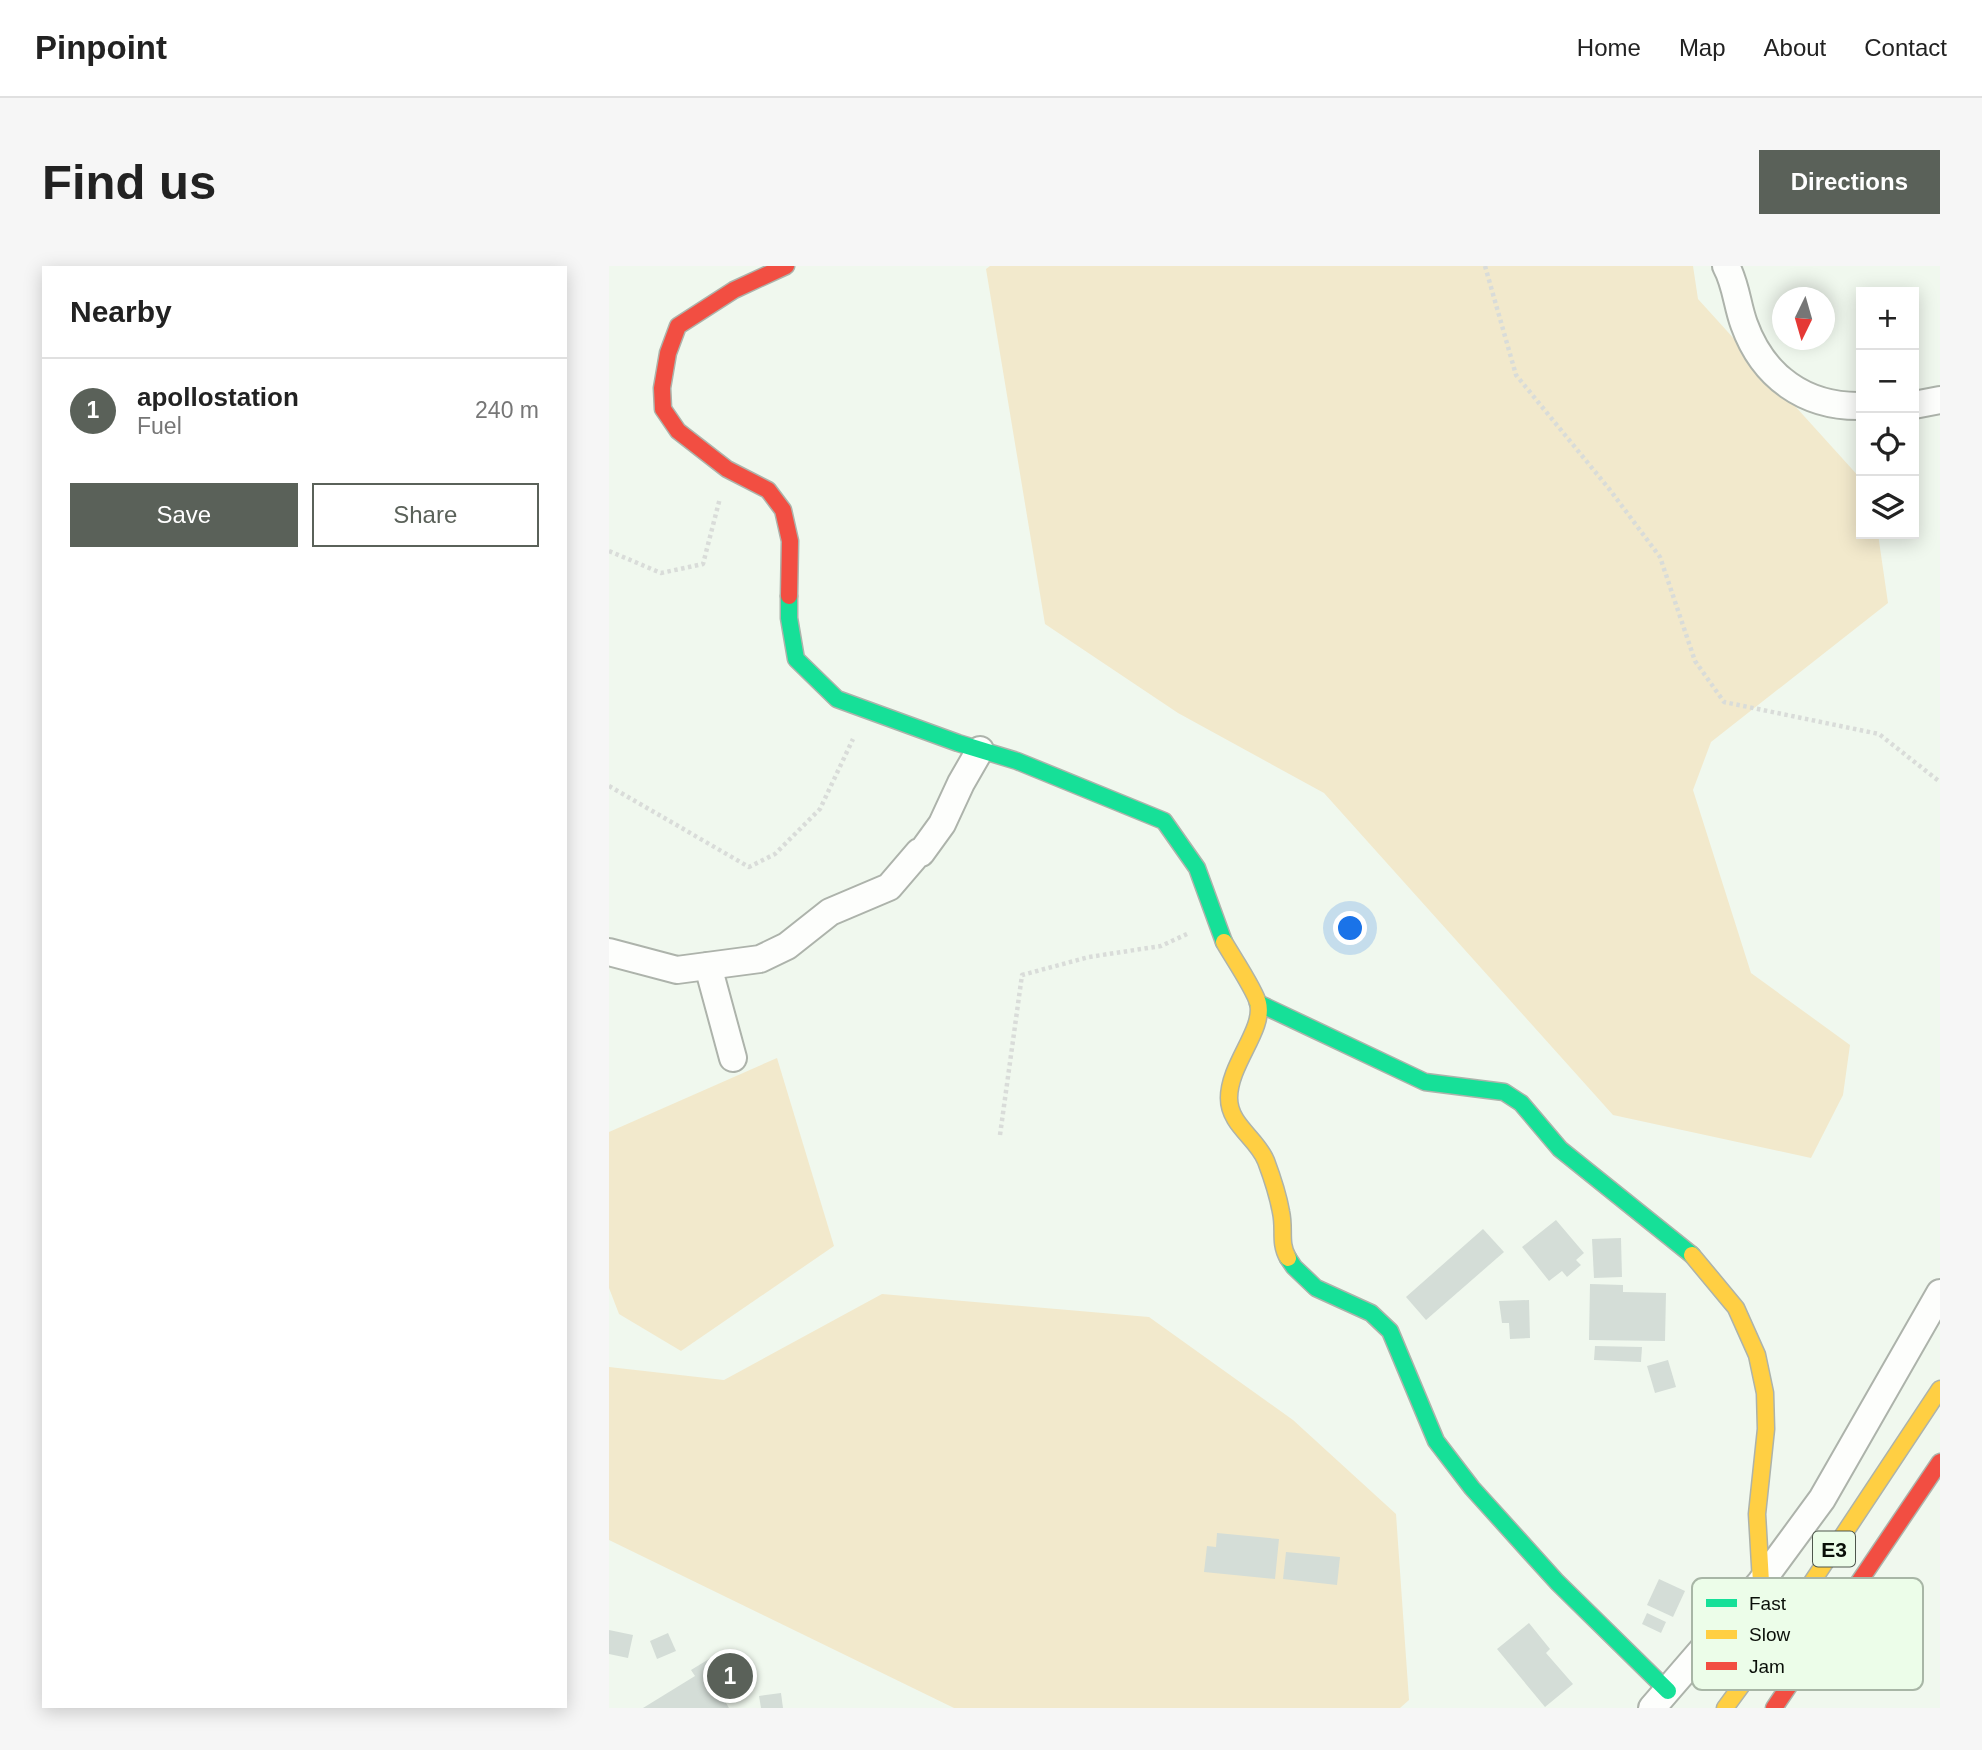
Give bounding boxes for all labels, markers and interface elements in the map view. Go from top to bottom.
text: Pinpoint [35,29,167,66]
text: Home [1577,34,1641,61]
text: Map [1679,34,1726,61]
text: About [1764,34,1826,61]
text: Contact [1864,34,1947,61]
button: Directions [1759,150,1940,214]
text: Find us [42,155,216,209]
north arrow [1772,287,1835,350]
map controls [1856,287,1919,539]
button: + [1856,287,1919,350]
text: Nearby [70,295,172,328]
button: − [1856,350,1919,413]
text: apollostation [137,382,299,412]
text: 1 [87,397,99,423]
text: 240 m [475,397,539,423]
text: Fuel [137,413,182,439]
button: locate [1856,413,1919,476]
button: layers [1856,476,1919,539]
button: Save [70,483,298,547]
button: Share [312,483,539,547]
your location [1333,911,1367,945]
road number: E3 [1813,1532,1855,1566]
legend [1692,1578,1923,1690]
text: Fast [1749,1593,1787,1614]
text: Slow [1749,1624,1790,1645]
pin: 1 [707,1650,753,1702]
text: Jam [1749,1656,1785,1677]

